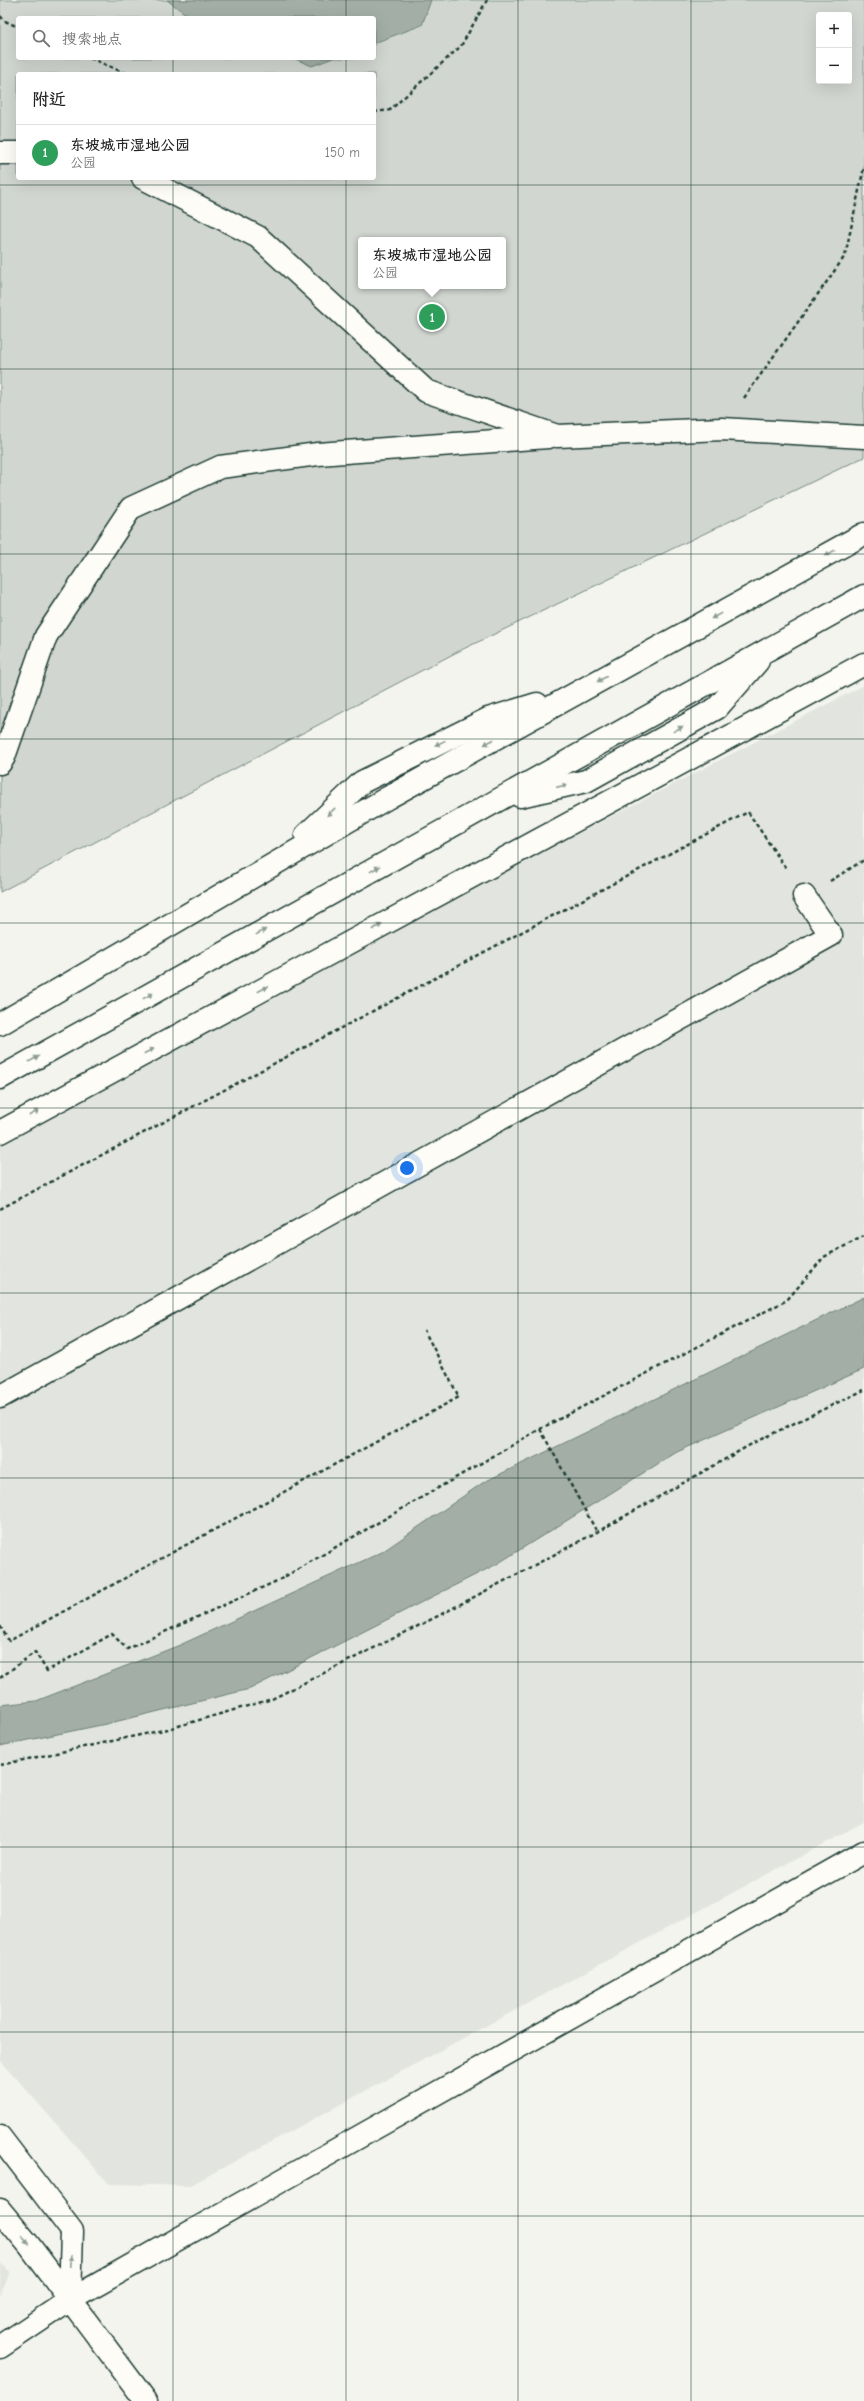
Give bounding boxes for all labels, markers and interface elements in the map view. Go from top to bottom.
map controls [816,12,852,84]
button: + [816,12,852,48]
search box [16,16,376,60]
icon: search [30,27,52,49]
text: 搜索地点 [62,30,122,48]
button: − [816,48,852,84]
text: 附近 [32,90,66,109]
text: 东坡城市湿地公园 [70,136,190,154]
text: 1 [42,145,48,160]
text: 150 m [325,145,360,160]
text: 公园 [70,155,96,170]
popup [358,237,506,289]
text: 东坡城市湿地公园 [372,246,492,264]
text: 公园 [372,265,398,280]
pin: 1 [419,302,445,332]
one-way arrow [824,549,836,556]
one-way arrow [710,612,722,619]
one-way arrow [597,675,608,682]
one-way arrow [672,726,684,733]
one-way arrow [483,738,495,745]
one-way arrow [434,740,445,746]
one-way arrow [556,783,569,789]
one-way arrow [326,807,336,817]
one-way arrow [369,866,380,872]
one-way arrow [371,924,383,931]
one-way arrow [255,929,267,936]
one-way arrow [257,986,269,993]
one-way arrow [142,992,153,999]
one-way arrow [143,1048,154,1055]
one-way arrow [28,1056,40,1062]
one-way arrow [28,1110,40,1116]
your location [397,1158,417,1178]
one-way arrow [20,2235,29,2246]
one-way arrow [68,2254,74,2267]

